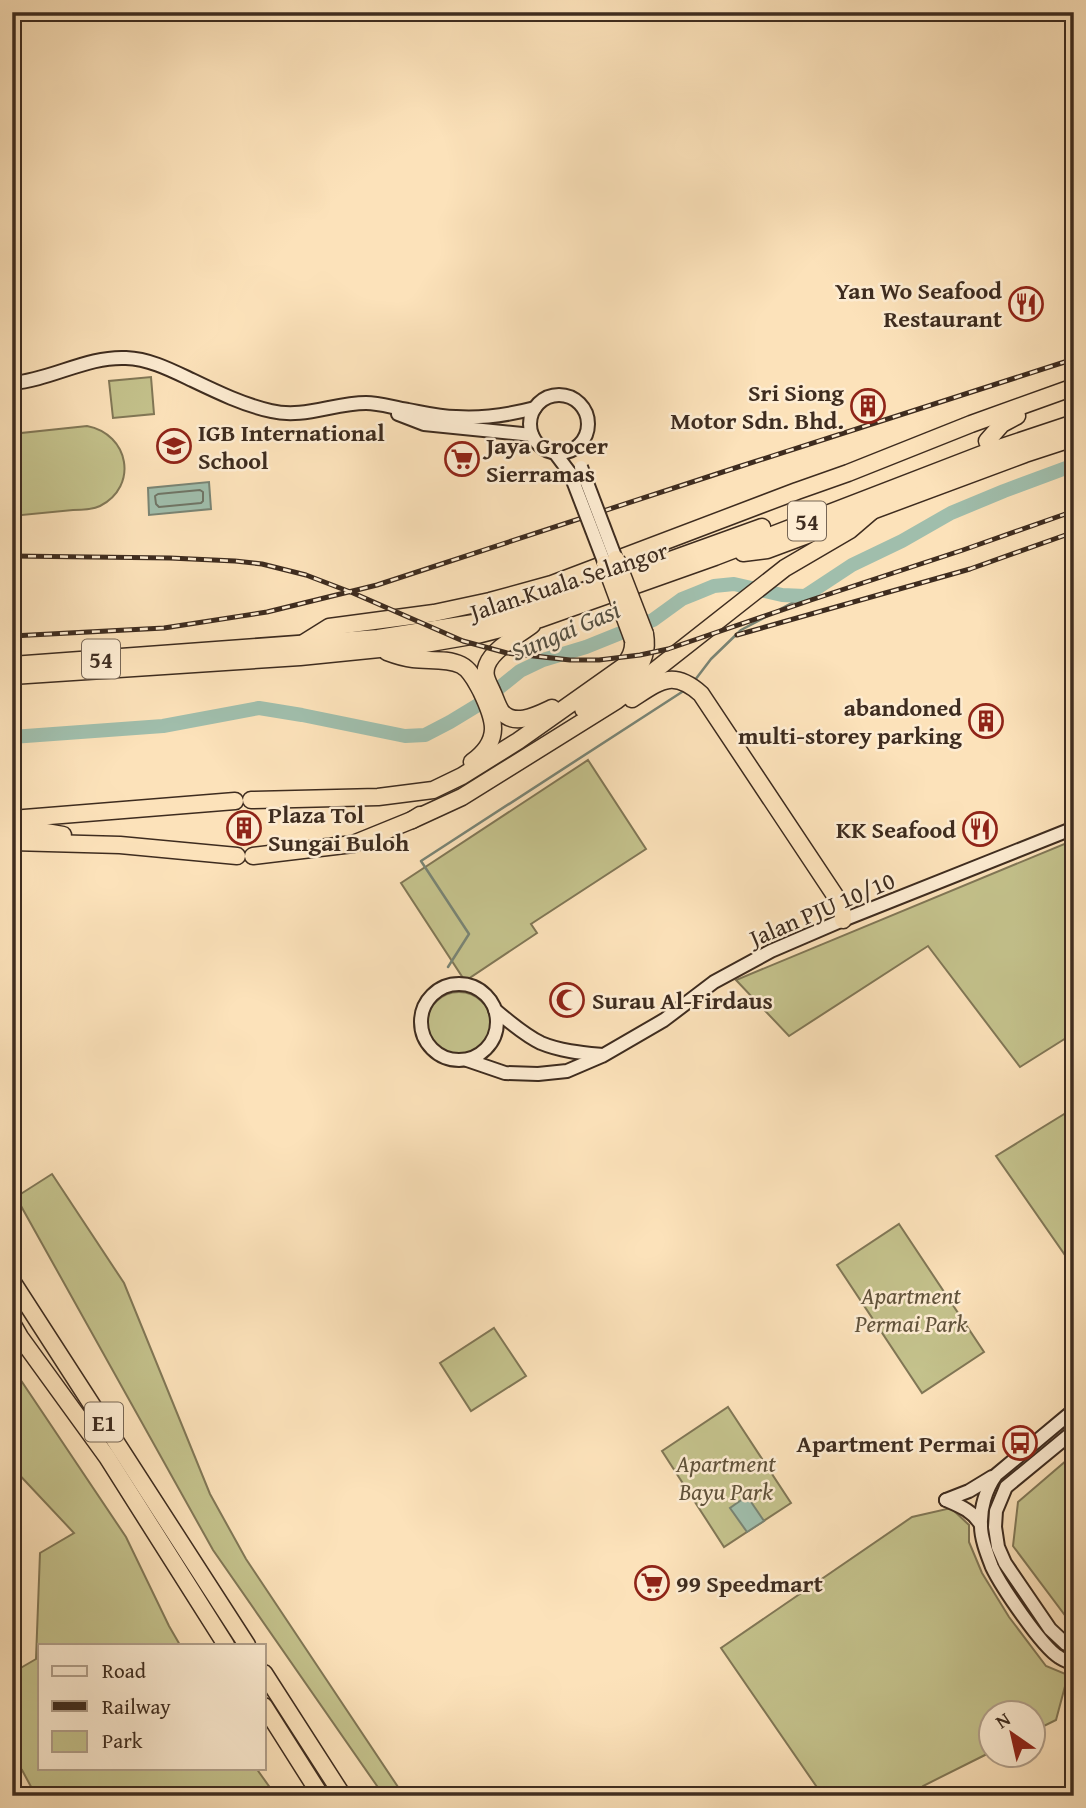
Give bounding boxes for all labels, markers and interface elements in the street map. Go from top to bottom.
place label: Yan Wo Seafood Restaurant [835,273,1002,336]
restaurant icon: Yan Wo Seafood Restaurant [1007,285,1045,323]
place label: Sri Siong Motor Sdn. Bhd. [670,375,844,438]
building icon: Sri Siong Motor Sdn. Bhd. [849,387,887,425]
place label: IGB International School [198,415,385,478]
school or university icon: IGB International School [155,427,193,465]
place label: Jaya Grocer Sierramas [482,428,608,491]
supermarket icon: Jaya Grocer Sierramas [443,440,481,478]
road number: 54 [788,502,826,540]
street label: Jalan Kuala Selangor [463,532,673,630]
water label: Sungai Gasi [504,589,626,671]
road number: 54 [82,639,120,678]
place label: abandoned multi-storey parking [738,690,962,753]
building icon: abandoned multi-storey parking [967,702,1005,740]
place label: Plaza Tol Sungai Buloh [268,797,409,860]
building icon: Plaza Tol Sungai Buloh [225,809,263,847]
restaurant icon: KK Seafood [961,810,999,848]
place label: KK Seafood [836,812,956,847]
street label: Jalan PJU 10/10 [741,863,900,957]
mosque icon: Surau Al-Firdaus [548,981,586,1019]
place label: Surau Al-Firdaus [592,983,773,1018]
park label: Apartment Permai Park [854,1278,967,1341]
road number: E1 [85,1402,123,1442]
bus stop icon: Apartment Permai [1001,1424,1039,1462]
place label: Apartment Permai [797,1426,996,1461]
park label: Apartment Bayu Park [675,1446,776,1509]
supermarket icon: 99 Speedmart [633,1564,671,1602]
place label: 99 Speedmart [676,1566,823,1601]
legend [38,1644,266,1770]
text: Road [102,1655,147,1686]
text: Railway [102,1691,171,1722]
north arrow [978,1700,1048,1770]
text: N [989,1705,1016,1735]
text: Park [102,1725,143,1756]

